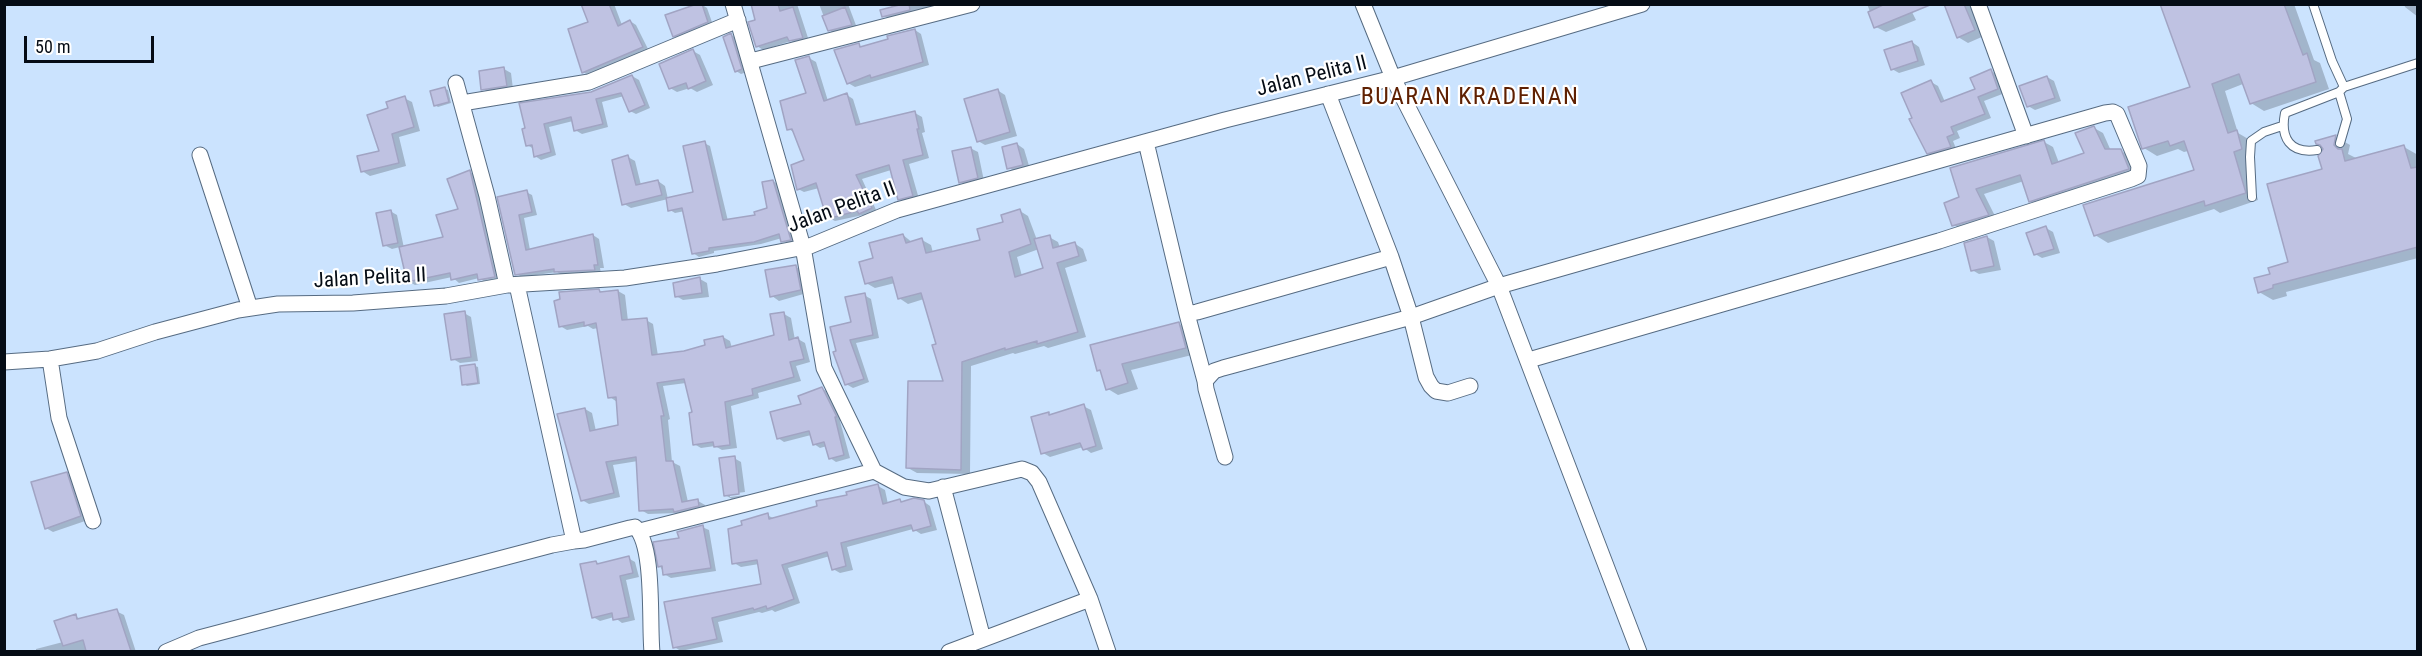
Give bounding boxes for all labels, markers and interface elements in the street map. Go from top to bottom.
scale bar [27,24,158,62]
text: 50 m [35,36,70,57]
street label: Jalan Pelita II [1254,51,1370,103]
district label: BUARAN KRADENAN [1361,84,1579,112]
street label: Jalan Pelita II [785,177,899,239]
street label: Jalan Pelita II [313,263,427,295]

